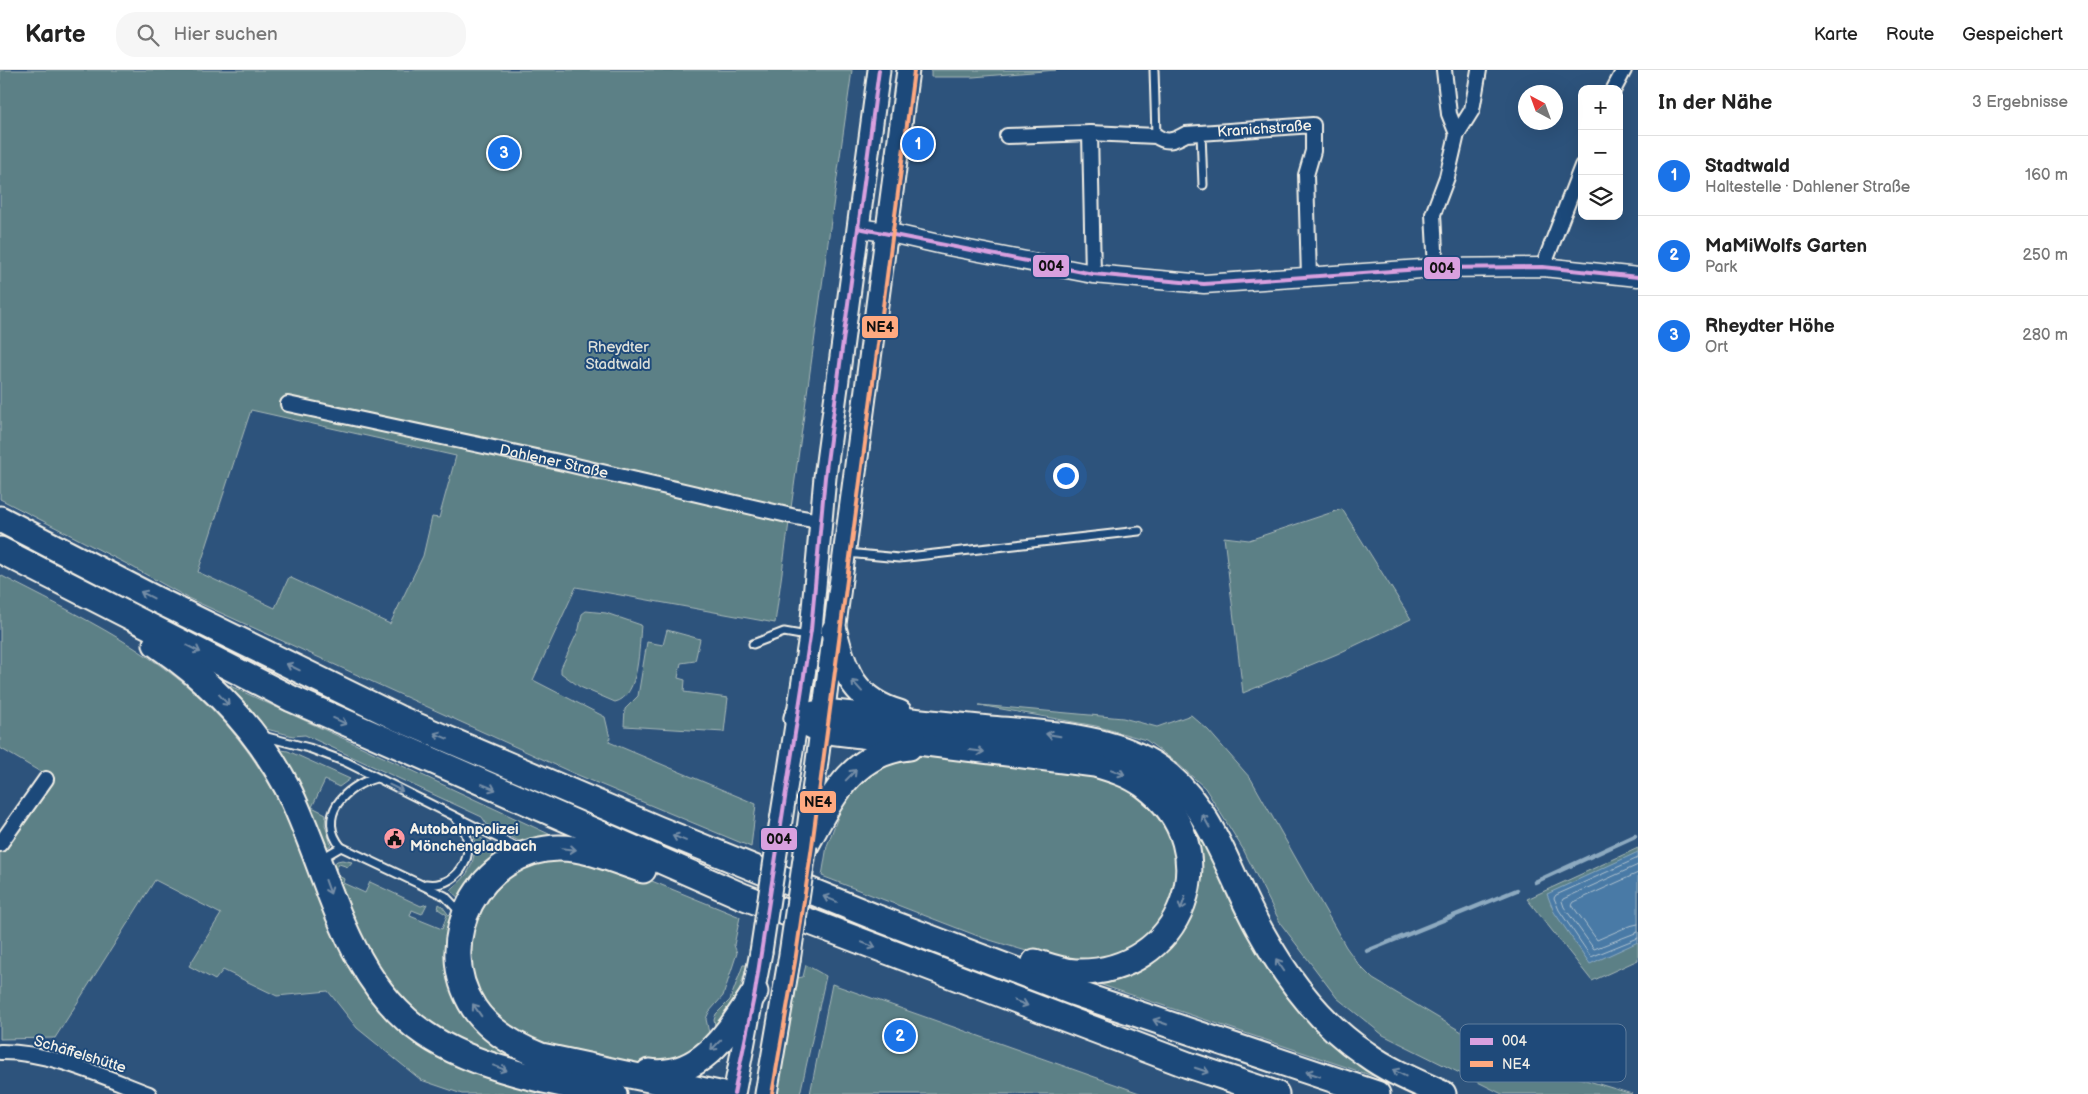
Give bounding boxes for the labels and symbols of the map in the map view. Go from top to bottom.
north arrow [1518,85,1563,130]
street label: Kranichstraße [1217,116,1312,142]
pin: 1 [902,125,934,163]
pin: 3 [488,134,520,172]
line badge: 004 [1032,254,1070,278]
line badge: 004 [1423,256,1461,280]
text: 004 [1038,258,1065,275]
text: 004 [1429,260,1456,277]
line badge: NE4 [861,315,899,339]
text: NE4 [866,319,895,336]
park label: Rheydter Stadtwald [585,338,651,374]
street label: Dahlener Straße [498,441,610,483]
your location [1053,463,1079,489]
one-way arrow [140,590,155,600]
one-way arrow [187,644,202,654]
one-way arrow [286,662,301,672]
one-way arrow [851,680,863,693]
one-way arrow [218,694,230,707]
one-way arrow [332,716,347,726]
one-way arrow [433,730,448,739]
one-way arrow [1046,730,1062,740]
one-way arrow [969,746,985,756]
one-way arrow [845,768,857,781]
one-way arrow [1110,768,1126,777]
one-way arrow [481,782,496,792]
one-way arrow [388,784,403,793]
line badge: NE4 [799,790,837,814]
text: NE4 [804,794,833,811]
one-way arrow [1201,813,1211,828]
place label: Autobahnpolizei Mönchengladbach [409,820,537,856]
public building icon: Autobahnpolizei Mönchengladbach [382,826,406,850]
line badge: 004 [760,827,798,851]
text: 004 [766,831,793,848]
one-way arrow [672,832,687,841]
one-way arrow [561,844,577,854]
one-way arrow [324,878,333,894]
one-way arrow [823,894,838,903]
one-way arrow [1178,894,1187,910]
one-way arrow [861,941,877,950]
one-way arrow [1275,958,1286,972]
one-way arrow [1014,999,1029,1008]
one-way arrow [471,1003,481,1017]
pin: 2 [884,1017,916,1055]
one-way arrow [1152,1017,1168,1026]
legend [1460,1024,1626,1082]
street label: Schäffelshütte [31,1031,128,1078]
text: 004 [1502,1033,1527,1050]
one-way arrow [710,1039,722,1051]
text: NE4 [1502,1056,1531,1073]
one-way arrow [492,1064,507,1073]
one-way arrow [1194,1066,1210,1075]
one-way arrow [1392,1068,1407,1077]
one-way arrow [1306,1069,1322,1078]

